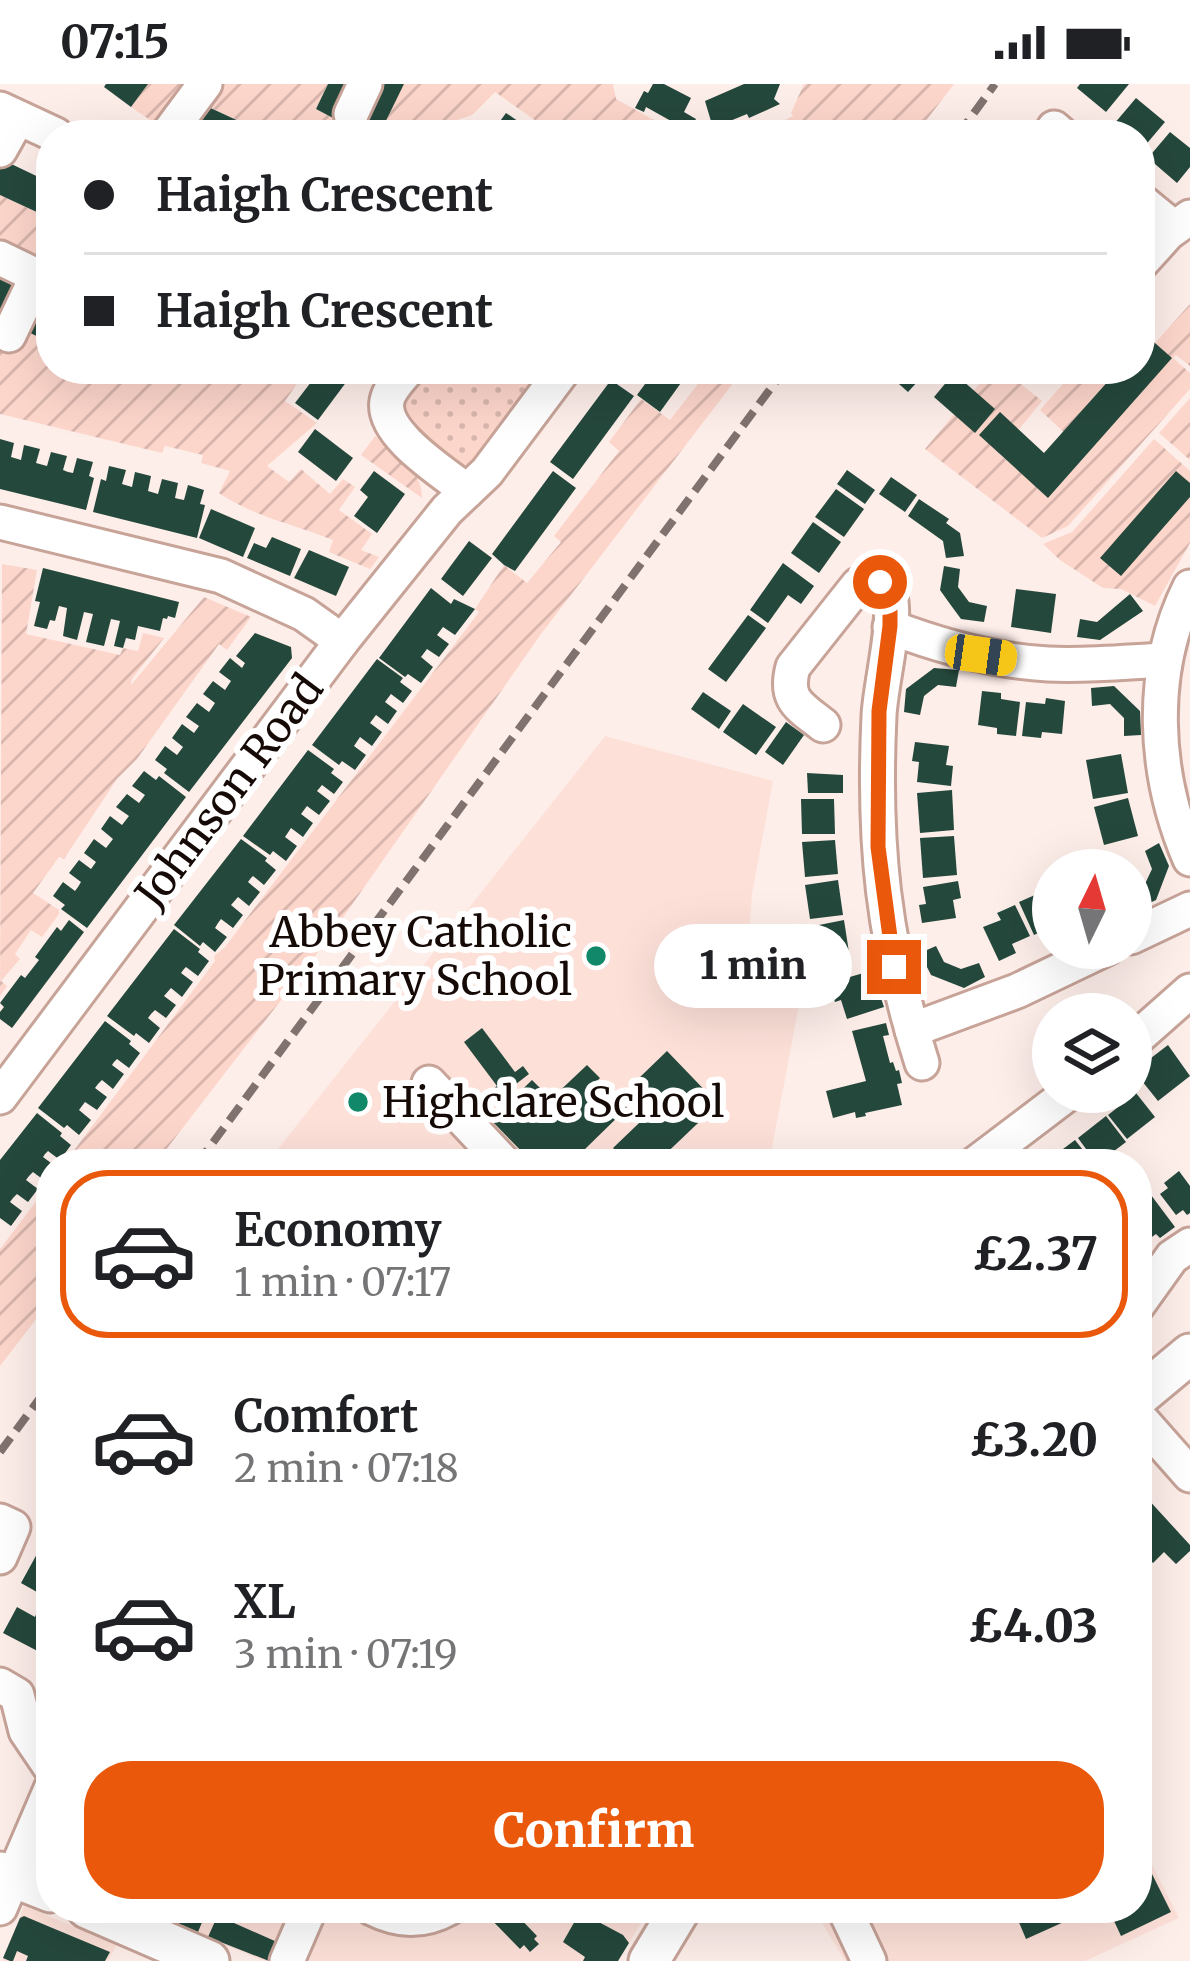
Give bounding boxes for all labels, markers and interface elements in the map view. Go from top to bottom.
text: 07:15 [60,14,170,70]
text: Haigh Crescent [156,167,493,223]
text: Haigh Crescent [156,283,493,339]
route start [853,555,907,609]
car [943,632,1019,678]
street label: Johnson Road [124,664,334,919]
north arrow [1032,849,1152,969]
map controls [1032,849,1152,1113]
place label: Abbey Catholic Primary School [258,906,572,1006]
callout: 1 min [654,925,852,1009]
route end [867,940,921,994]
text: 1 min [700,941,806,990]
marker: Abbey Catholic Primary School [583,943,609,969]
button: layers [1032,993,1152,1113]
place label: Highclare School [382,1076,724,1129]
marker: Highclare School [345,1089,371,1115]
icon: car [90,1200,198,1308]
text: Economy [234,1202,442,1258]
text: £2.37 [973,1226,1098,1282]
text: 1 min · 07:17 [234,1258,451,1307]
icon: car [90,1386,198,1494]
text: Comfort [234,1388,418,1444]
text: £3.20 [970,1412,1098,1468]
text: 2 min · 07:18 [234,1444,459,1493]
icon: car [90,1572,198,1680]
text: XL [234,1574,296,1630]
text: £4.03 [968,1598,1098,1654]
text: 3 min · 07:19 [234,1630,458,1679]
button: Confirm [84,1761,1104,1899]

